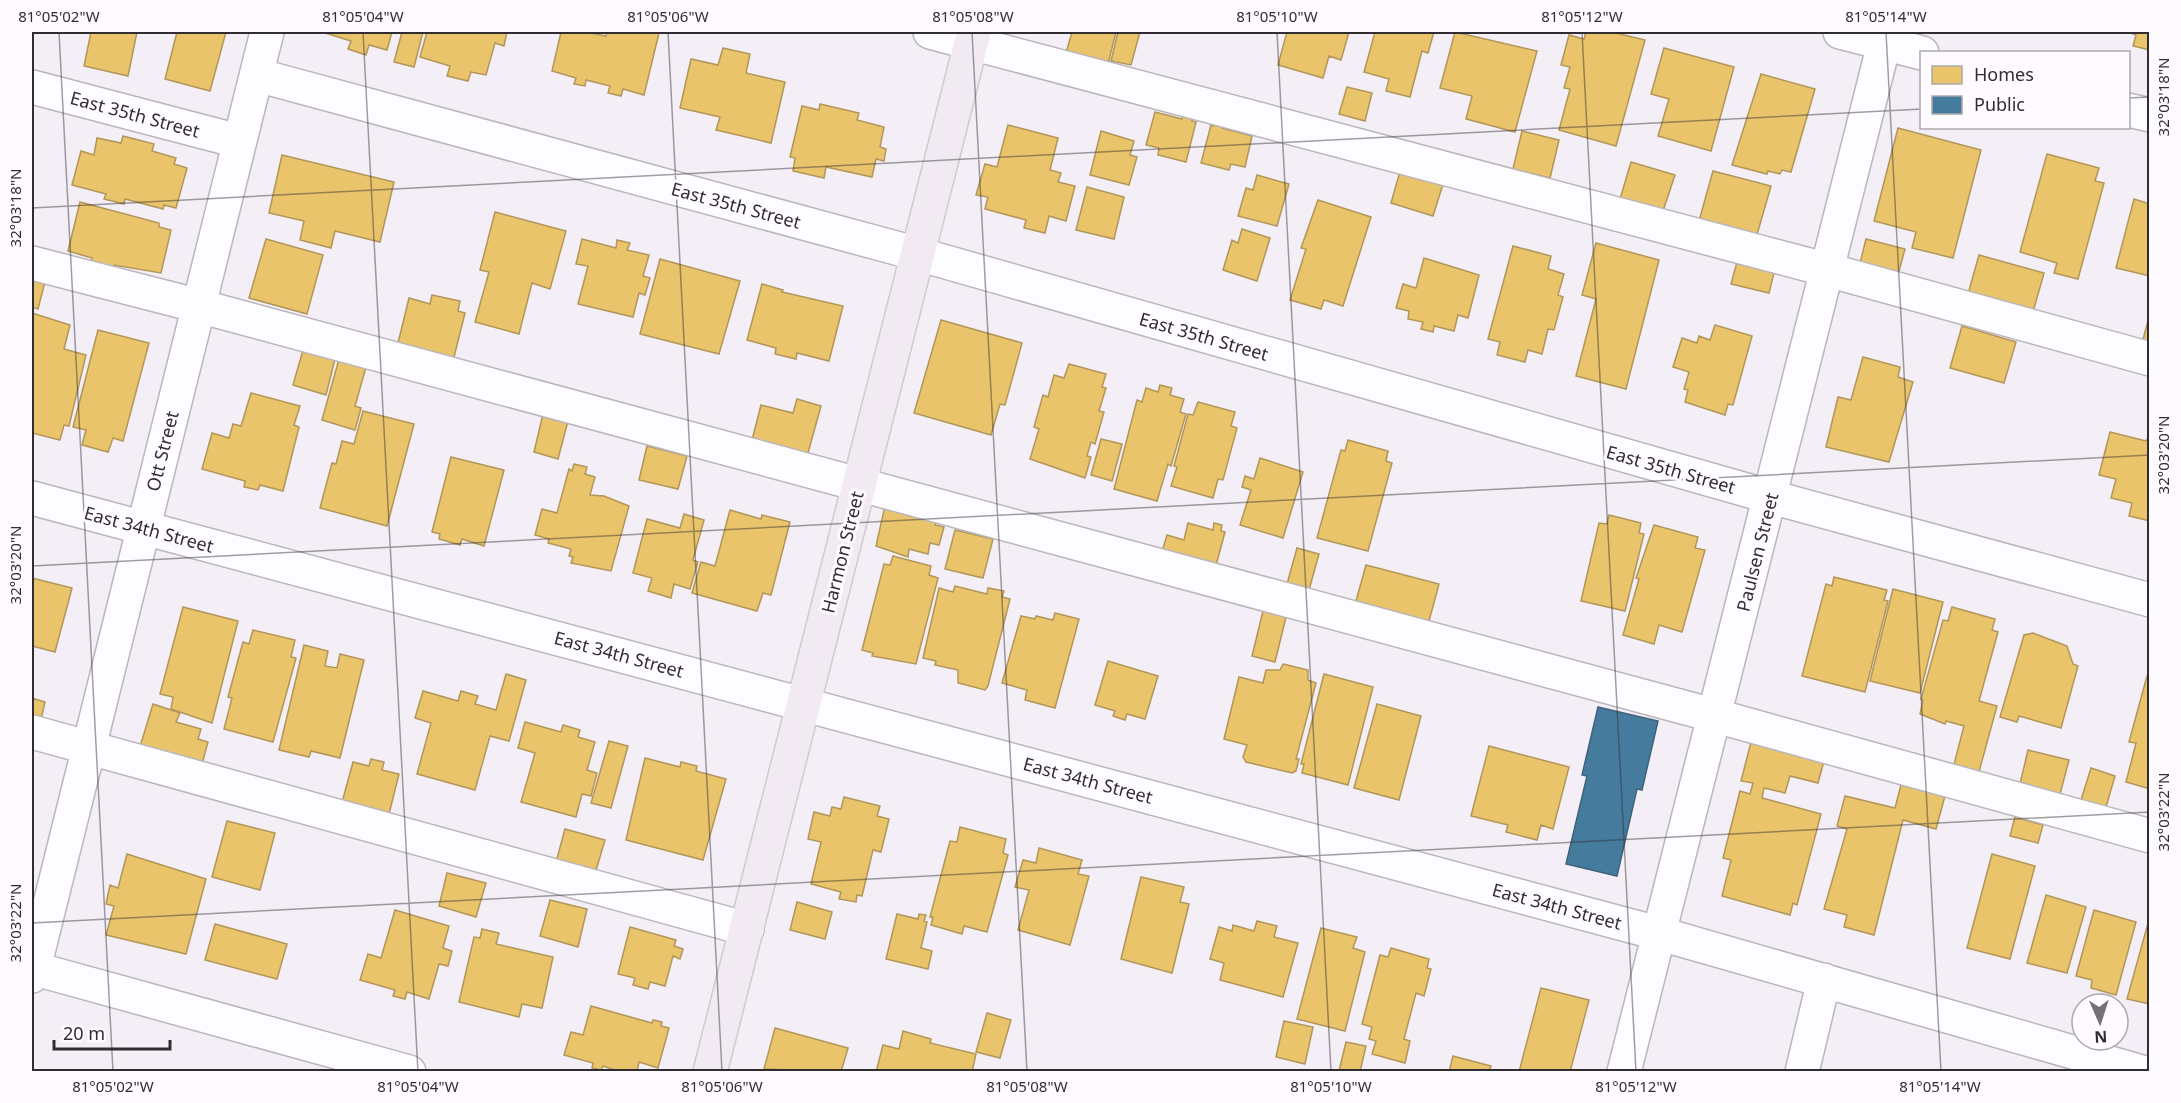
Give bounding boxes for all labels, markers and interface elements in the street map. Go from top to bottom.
text: 81°05'02"W [18,6,100,26]
text: 81°05'04"W [322,6,404,26]
text: 81°05'06"W [627,6,709,26]
text: 81°05'08"W [932,6,1014,26]
text: 81°05'10"W [1236,6,1318,26]
text: 81°05'12"W [1541,6,1623,26]
text: 81°05'14"W [1845,6,1927,26]
legend [1920,51,2130,129]
text: 32°03'18"N [2153,58,2173,136]
text: Homes [1974,62,2034,86]
street label: East 35th Street [68,85,203,143]
text: Public [1974,92,2025,116]
text: 32°03'18"N [5,169,25,247]
street label: East 35th Street [669,176,804,234]
street label: East 35th Street [1137,306,1272,366]
street label: Ott Street [140,408,184,494]
text: 32°03'20"N [2153,416,2173,494]
street label: East 35th Street [1604,439,1739,499]
street label: Harmon Street [815,488,869,615]
street label: Paulsen Street [1731,490,1783,614]
street label: East 34th Street [82,500,217,558]
text: 32°03'20"N [5,526,25,604]
street label: East 34th Street [552,625,687,683]
street label: East 34th Street [1021,751,1156,809]
text: 32°03'22"N [2153,773,2173,851]
street label: East 34th Street [1490,877,1625,935]
text: 32°03'22"N [5,884,25,962]
north arrow [2070,992,2130,1052]
scale bar [54,1013,170,1051]
text: 20 m [63,1021,105,1045]
text: N [2094,1026,2108,1048]
text: 81°05'02"W [72,1076,154,1096]
text: 81°05'04"W [377,1076,459,1096]
text: 81°05'06"W [681,1076,763,1096]
text: 81°05'08"W [986,1076,1068,1096]
text: 81°05'10"W [1290,1076,1372,1096]
text: 81°05'12"W [1595,1076,1677,1096]
text: 81°05'14"W [1899,1076,1981,1096]

